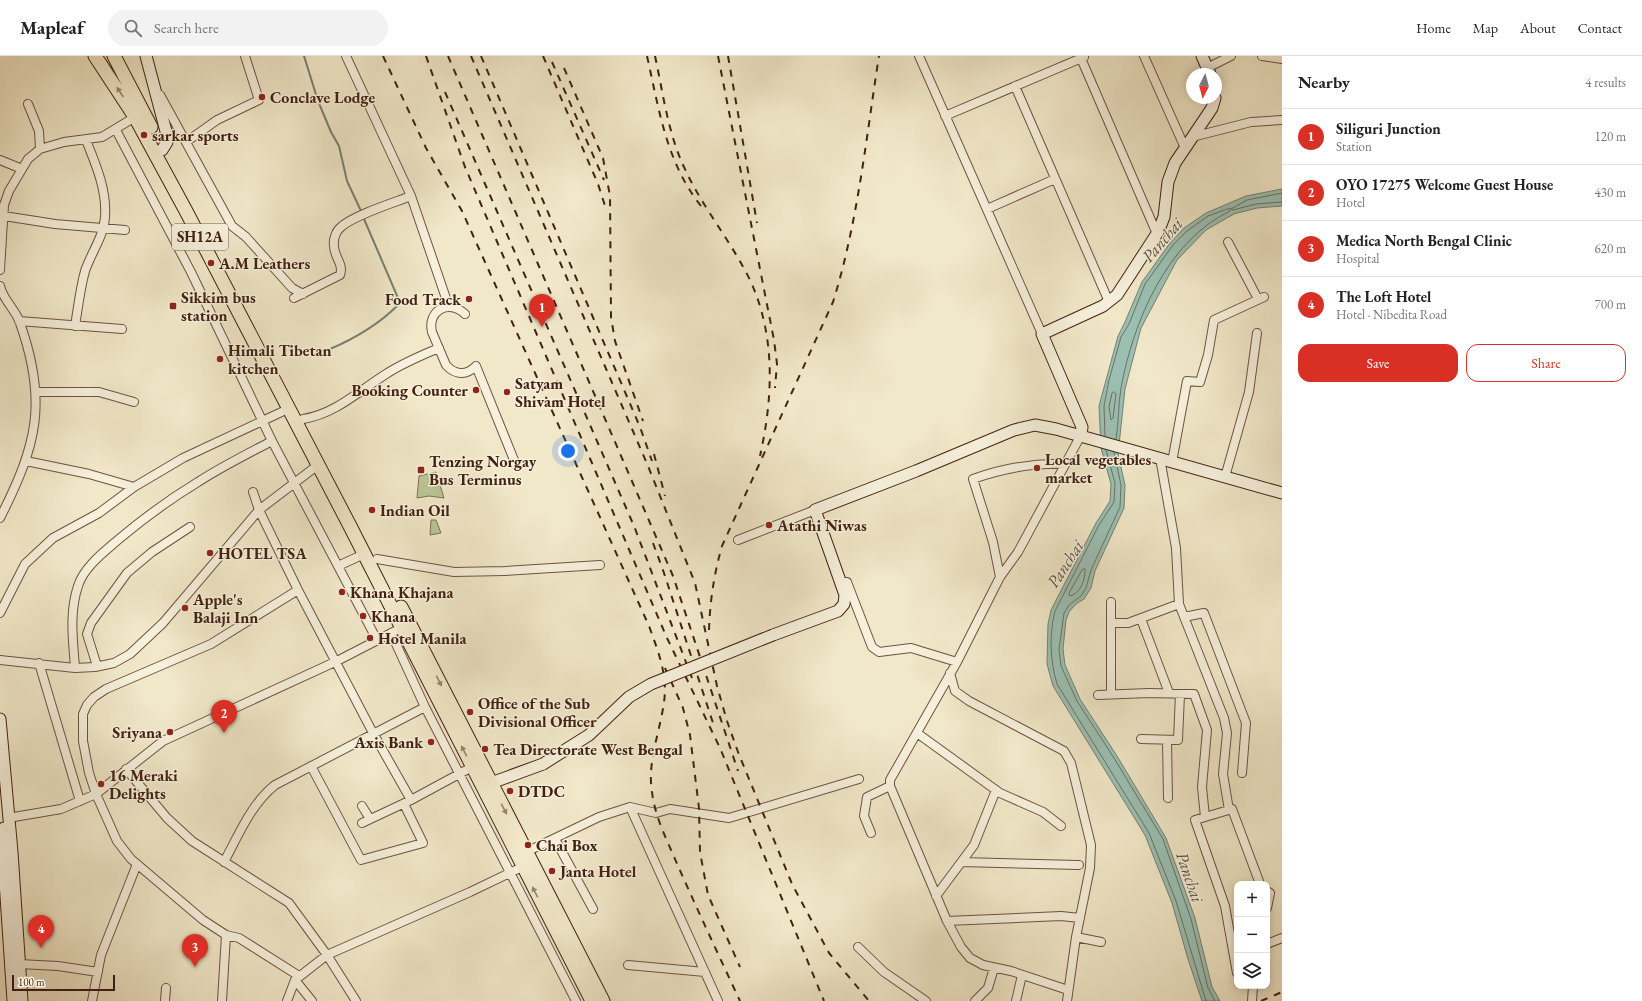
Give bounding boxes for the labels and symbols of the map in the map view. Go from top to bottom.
north arrow [1186,68,1222,104]
one-way arrow [116,86,123,98]
place label: Conclave Lodge [270,87,375,108]
marker: Conclave Lodge [257,92,267,102]
place label: sarkar sports [152,125,239,146]
marker: sarkar sports [139,130,149,140]
water label: Panchai [1137,212,1188,267]
road number: SH12A [172,224,228,250]
place label: A.M Leathers [218,253,310,274]
marker: A.M Leathers [206,258,216,268]
place label: Sikkim bus station [181,287,256,326]
place label: Food Track [385,289,461,310]
marker: Food Track [464,294,474,304]
pin: 1 [529,294,555,327]
marker: Sikkim bus station [168,301,178,311]
place label: Himali Tibetan kitchen [228,340,331,379]
marker: Himali Tibetan kitchen [215,354,225,364]
place label: Satyam Shivam Hotel [515,373,606,412]
place label: Booking Counter [352,380,468,401]
marker: Booking Counter [471,385,481,395]
marker: Satyam Shivam Hotel [502,387,512,397]
your location [558,441,578,461]
place label: Local vegetables market [1045,449,1151,488]
place label: Tenzing Norgay Bus Terminus [429,451,537,490]
marker: Local vegetables market [1032,463,1042,473]
marker: Tenzing Norgay Bus Terminus [416,465,426,475]
place label: Indian Oil [380,500,450,521]
marker: Indian Oil [367,505,377,515]
place label: Atathi Niwas [776,515,867,536]
marker: Atathi Niwas [764,520,774,530]
water label: Panchai [1042,535,1089,592]
place label: HOTEL TSA [218,543,307,564]
marker: HOTEL TSA [205,548,215,558]
place label: Khana Khajana [350,582,454,603]
marker: Khana Khajana [337,587,347,597]
place label: Apple's Balaji Inn [192,589,258,628]
marker: Apple's Balaji Inn [180,603,190,613]
place label: Khana [371,606,416,627]
marker: Khana [358,611,368,621]
place label: Hotel Manila [378,628,467,649]
marker: Hotel Manila [365,633,375,643]
one-way arrow [436,675,442,687]
place label: Office of the Sub Divisional Officer [478,693,597,732]
pin: 2 [211,700,237,733]
marker: Office of the Sub Divisional Officer [465,707,475,717]
place label: Sriyana [112,722,163,743]
marker: Sriyana [165,727,175,737]
place label: Axis Bank [353,732,423,753]
marker: Axis Bank [426,737,436,747]
place label: Tea Directorate West Bengal [493,739,683,760]
marker: Tea Directorate West Bengal [480,744,490,754]
one-way arrow [461,745,467,757]
place label: 16 Meraki Delights [109,765,178,804]
marker: 16 Meraki Delights [96,779,106,789]
place label: DTDC [518,781,565,802]
marker: DTDC [505,786,515,796]
one-way arrow [501,804,508,815]
place label: Chai Box [536,835,598,856]
marker: Chai Box [523,840,533,850]
water label: Panchai [1171,849,1209,906]
place label: Janta Hotel [558,861,637,882]
marker: Janta Hotel [547,866,557,876]
one-way arrow [532,886,538,898]
pin: 4 [28,915,54,948]
pin: 3 [182,934,208,967]
scale bar [12,973,115,992]

